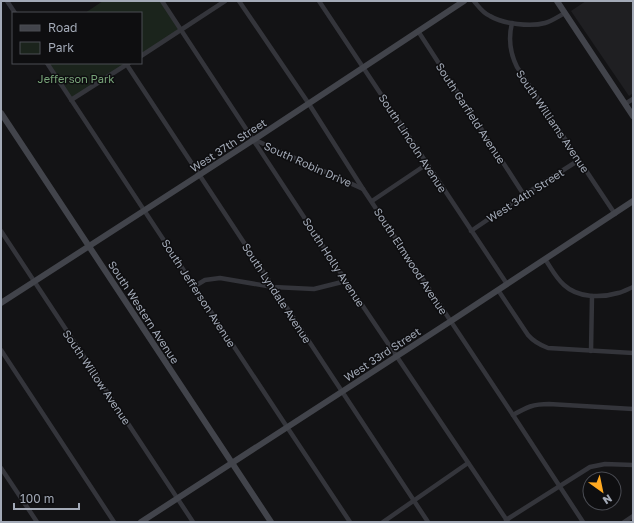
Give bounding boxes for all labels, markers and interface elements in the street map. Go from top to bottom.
legend [12,12,142,64]
text: Road [48,20,77,35]
text: Park [48,40,74,55]
street label: South Garfield Avenue [433,60,509,166]
street label: South Williams Avenue [514,67,592,175]
park label: Jefferson Park [38,72,114,85]
street label: South Lincoln Avenue [376,91,450,195]
street label: West 37th Street [187,116,269,174]
street label: South Robin Drive [262,139,354,189]
street label: West 34th Street [484,165,566,225]
street label: South Elmwood Avenue [372,205,450,317]
street label: South Holly Avenue [300,215,368,309]
street label: South Jefferson Avenue [159,237,239,349]
street label: South Lyndale Avenue [240,240,314,346]
street label: South Western Avenue [106,258,182,366]
street label: West 33rd Street [341,324,423,384]
street label: South Willow Avenue [60,327,134,427]
north arrow [582,471,622,511]
scale bar [14,485,79,511]
text: 100 m [20,491,54,506]
text: N [601,492,615,508]

